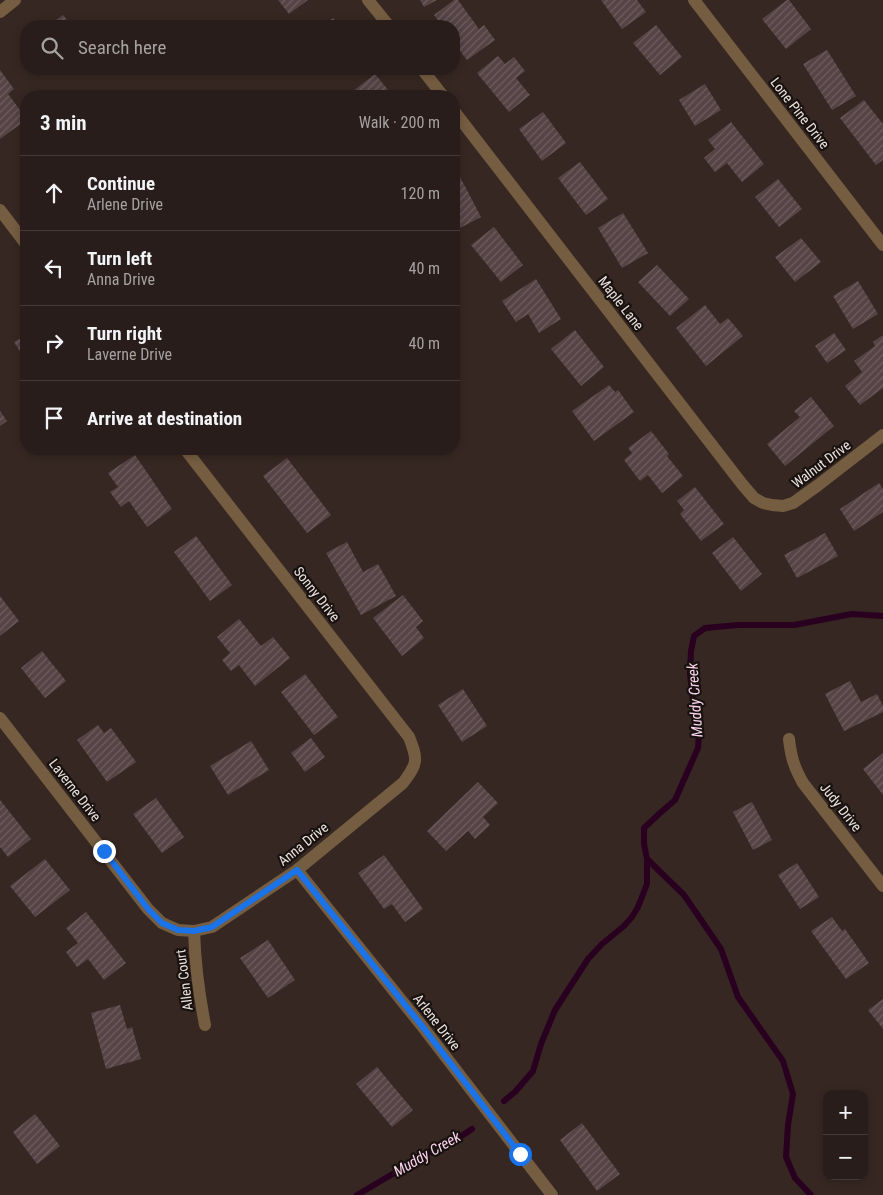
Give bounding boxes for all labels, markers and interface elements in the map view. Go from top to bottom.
search box [20,20,460,75]
icon: search [38,34,66,62]
text: Search here [78,36,166,59]
street label: Lone Pine Drive [767,74,833,152]
text: 3 min [40,111,87,135]
text: Walk · 200 m [359,113,440,132]
text: Continue [87,172,155,195]
icon: ahead [40,179,68,207]
text: 120 m [401,184,440,203]
text: Arlene Drive [87,195,163,214]
text: Turn left [87,247,152,270]
icon: left [40,254,68,282]
text: 40 m [408,259,440,278]
text: Anna Drive [87,270,155,289]
street label: Maple Lane [595,273,647,333]
text: Turn right [87,322,162,345]
icon: right [40,329,68,357]
text: 40 m [408,334,440,353]
text: Laverne Drive [87,345,172,364]
icon: arrive [40,404,68,432]
text: Arrive at destination [87,407,242,430]
street label: Walnut Drive [789,437,854,491]
street label: Sonny Drive [291,564,344,625]
water label: Muddy Creek [683,662,707,738]
street label: Laverne Drive [46,756,104,825]
street label: Judy Drive [817,779,865,835]
street label: Anna Drive [275,819,331,869]
route end [93,840,116,863]
street label: Allen Court [172,948,196,1012]
street label: Arlene Drive [410,991,464,1054]
map controls [823,1090,868,1180]
button: + [823,1090,868,1135]
water label: Muddy Creek [390,1127,464,1180]
button: − [823,1135,868,1180]
route start [509,1143,532,1166]

